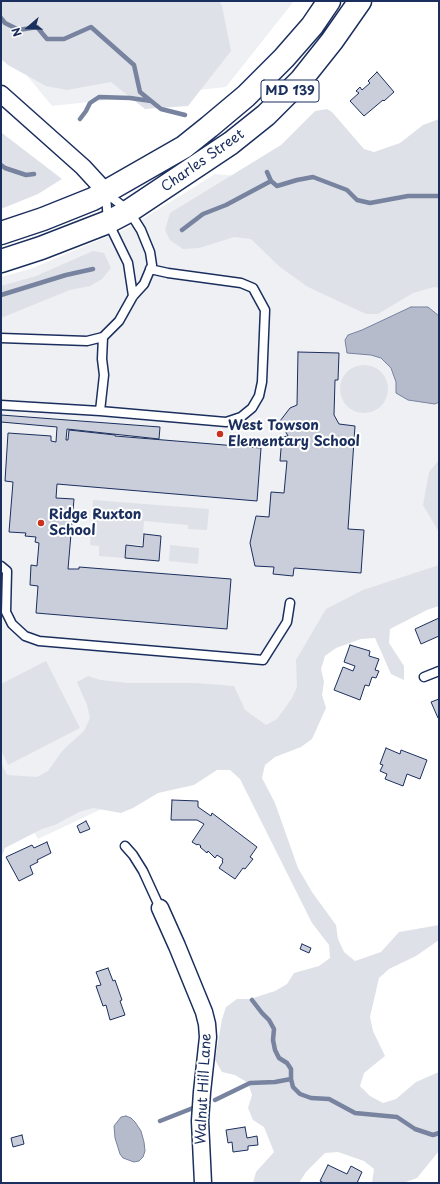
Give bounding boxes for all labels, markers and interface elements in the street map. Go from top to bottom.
north arrow [8,8,48,48]
text: N [7,25,26,39]
road number: MD 139 [261,80,319,102]
street label: Charles Street [158,126,248,196]
place label: West Towson Elementary School [228,418,360,450]
marker: West Towson Elementary School [215,429,225,439]
place label: Ridge Ruxton School [49,507,141,540]
marker: Ridge Ruxton School [36,518,46,528]
street label: Walnut Hill Lane [193,1033,215,1145]

